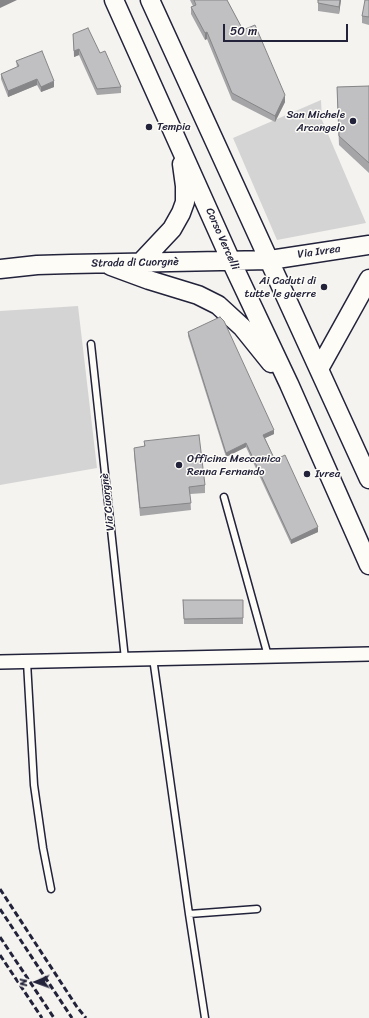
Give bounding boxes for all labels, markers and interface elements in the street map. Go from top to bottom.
scale bar [225,16,350,42]
text: 50 m [230,20,257,42]
place label: San Michele Arcangelo [286,108,345,134]
marker: San Michele Arcangelo [348,116,358,126]
place label: Tempia [157,120,191,134]
marker: Tempia [144,122,154,132]
street label: Corso Vercelli [202,206,242,272]
street label: Via Ivrea [297,242,341,262]
street label: Strada di Cuorgnè [91,256,179,270]
place label: Ai Caduti di tutte le guerre [245,274,316,300]
marker: Ai Caduti di tutte le guerre [319,282,329,292]
place label: Officina Meccanica Renna Fernando [187,452,281,478]
marker: Officina Meccanica Renna Fernando [174,460,184,470]
place label: Ivrea [315,467,340,481]
marker: Ivrea [302,469,312,479]
street label: Via Cuorgnè [98,472,118,532]
north arrow [16,962,56,1002]
text: N [14,978,33,987]

